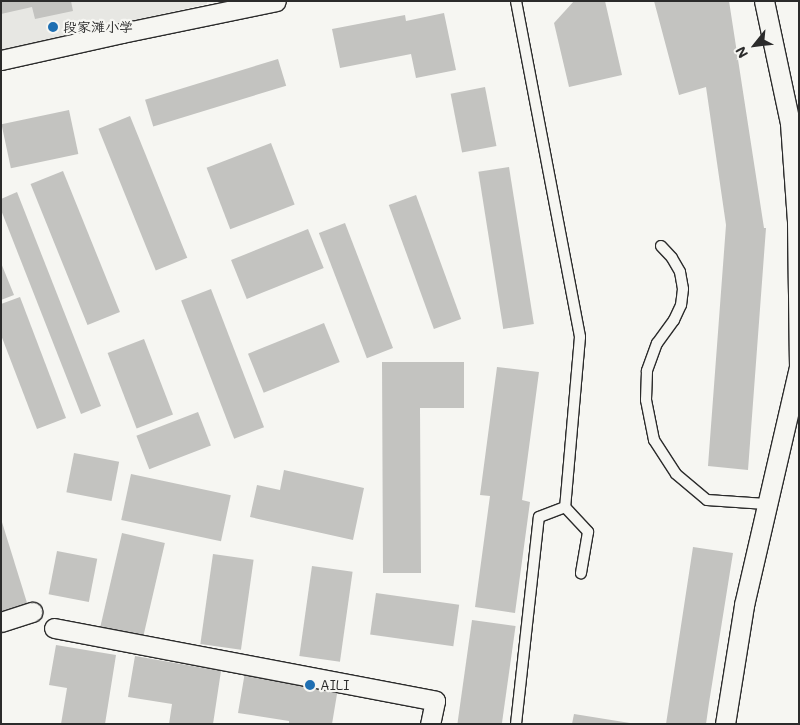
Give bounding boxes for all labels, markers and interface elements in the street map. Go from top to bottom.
place label: 段家滩小学 [63,19,133,35]
north arrow [730,20,780,70]
marker: 段家滩小学 [47,21,59,33]
text: N [731,43,752,62]
place label: AILI [320,677,349,693]
marker: AILI [304,679,316,691]

